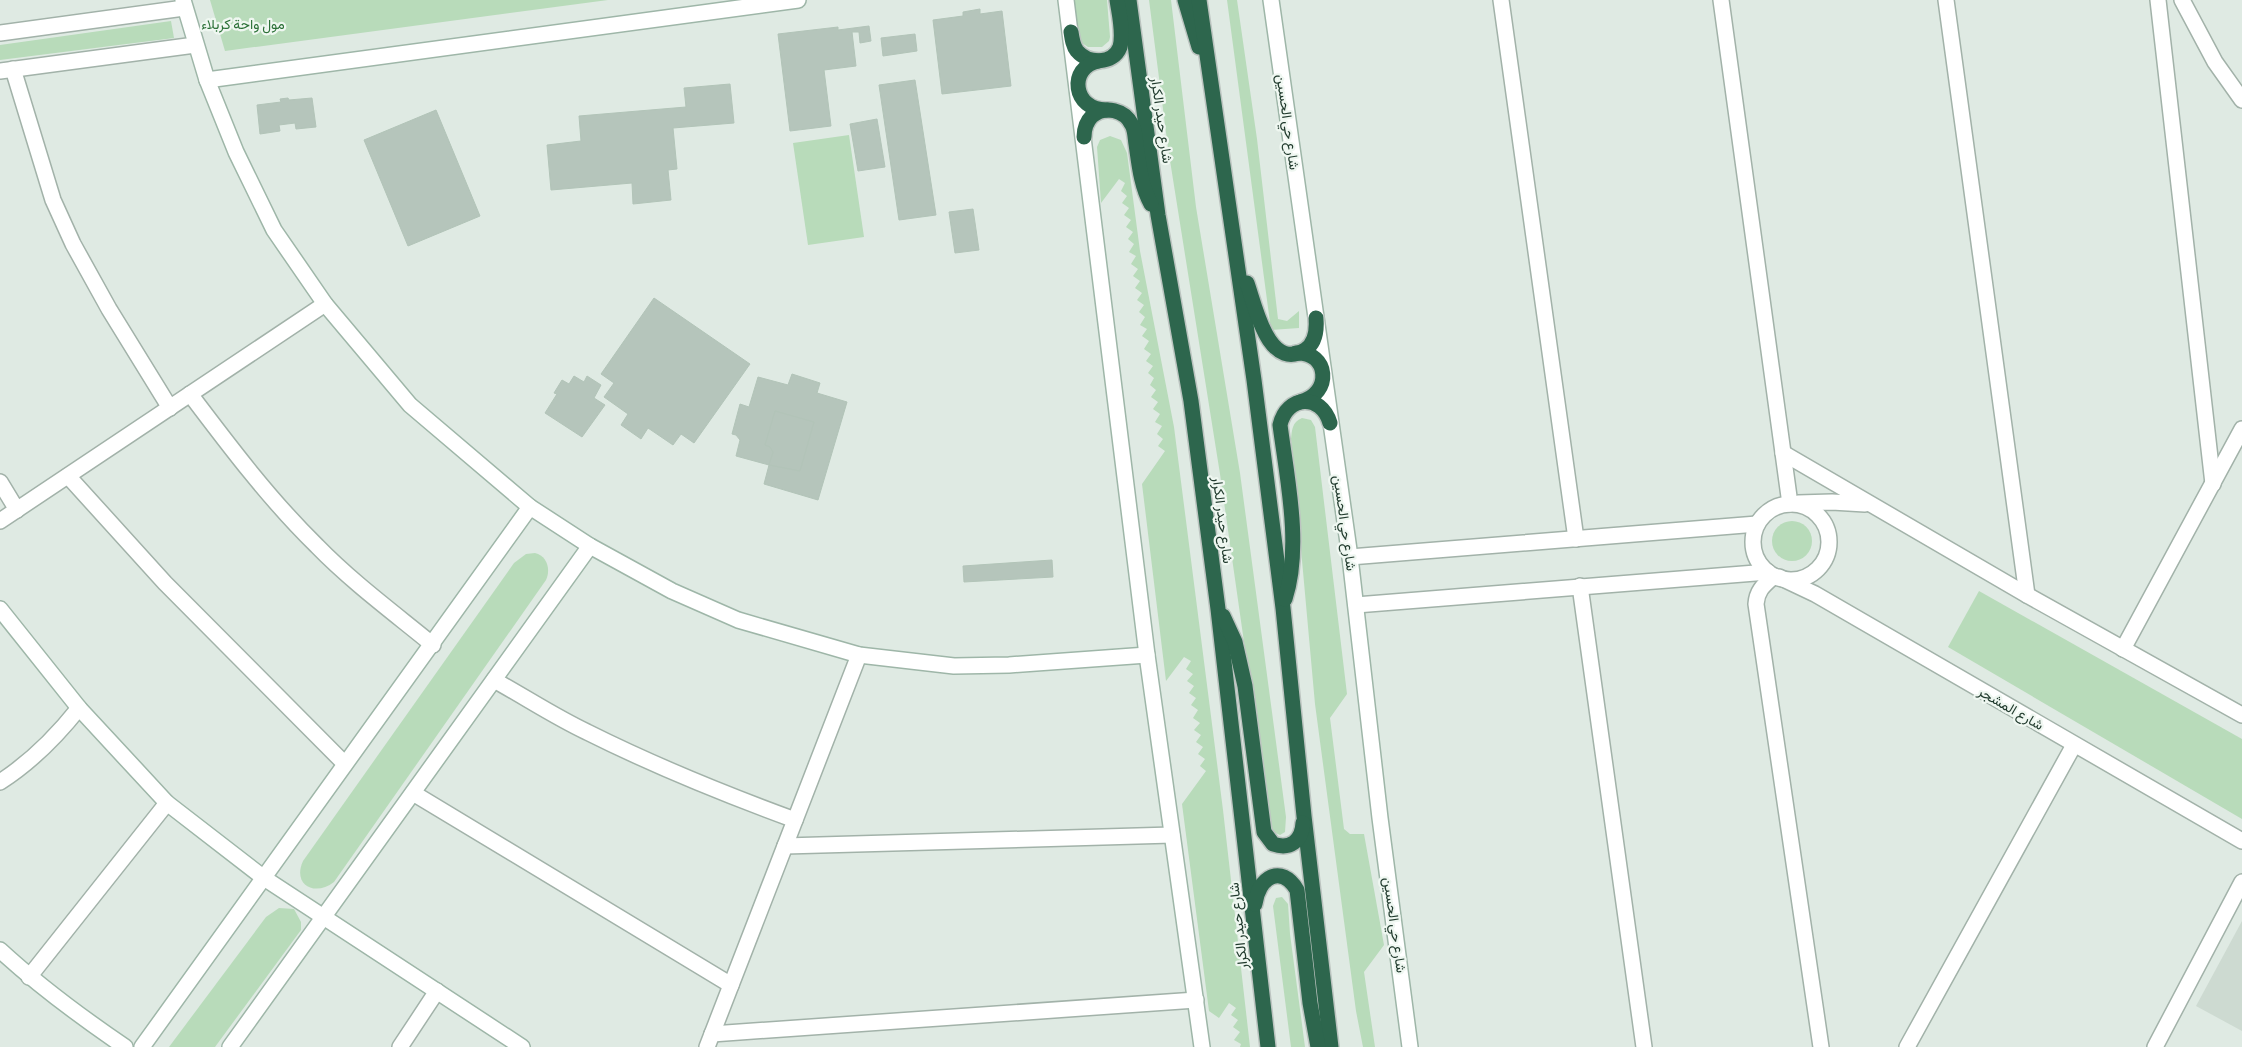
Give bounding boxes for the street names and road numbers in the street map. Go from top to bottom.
street label: شارع حي الحسين [1269,73,1304,171]
street label: شارع حيدر الكرار [1145,75,1177,165]
street label: شارع حي الحسين [1326,474,1361,572]
street label: شارع حيدر الكرار [1207,475,1237,565]
street label: شارع المشجر [1973,681,2047,736]
street label: شارع حي الحسين [1376,876,1411,974]
street label: شارع حيدر الكرار [1224,882,1254,971]

